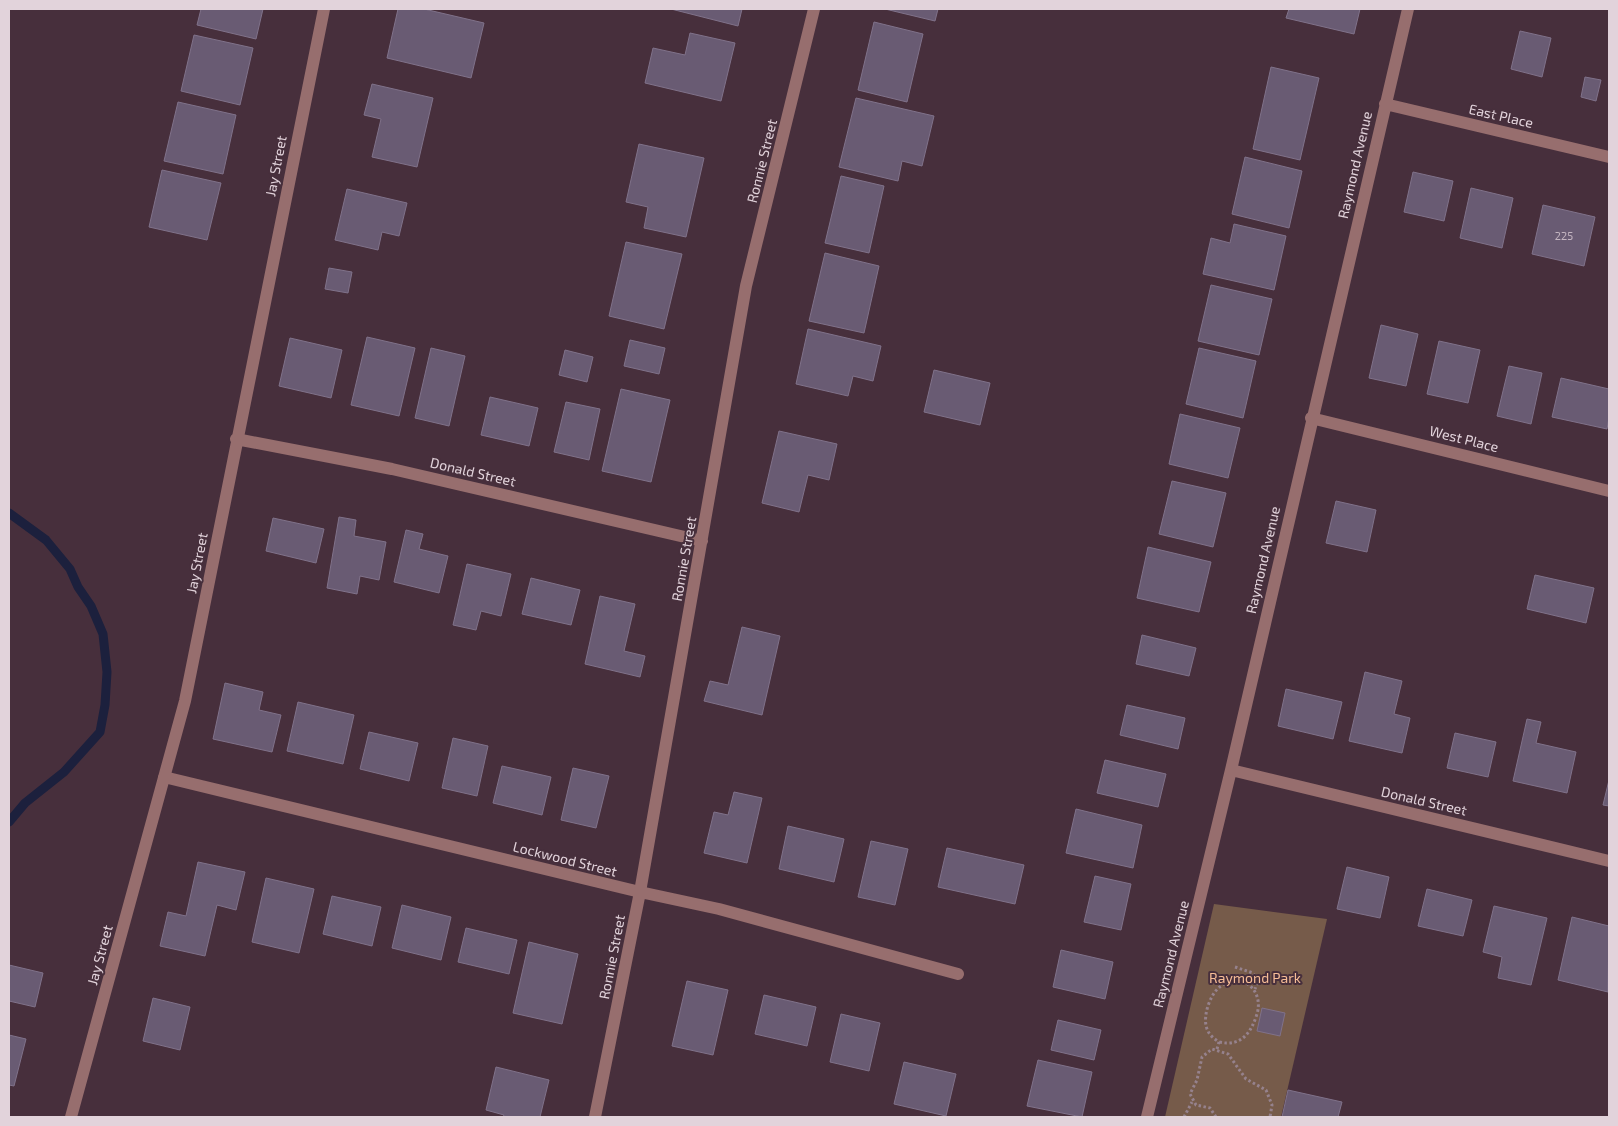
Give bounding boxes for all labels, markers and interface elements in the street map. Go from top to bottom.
street label: East Place [1467,100,1535,131]
street label: Raymond Avenue [1334,109,1375,220]
street label: Ronnie Street [743,117,780,205]
street label: Jay Street [261,134,290,198]
house number: 225 [1555,229,1573,242]
street label: West Place [1428,422,1500,455]
street label: Donald Street [429,453,518,490]
street label: Raymond Avenue [1242,504,1283,615]
street label: Ronnie Street [668,515,699,603]
street label: Jay Street [182,531,211,595]
street label: Donald Street [1380,782,1469,819]
street label: Lockwood Street [511,837,619,880]
street label: Raymond Avenue [1149,899,1192,1009]
street label: Ronnie Street [595,913,628,1001]
street label: Jay Street [83,923,116,987]
park label: Raymond Park [1209,969,1301,986]

